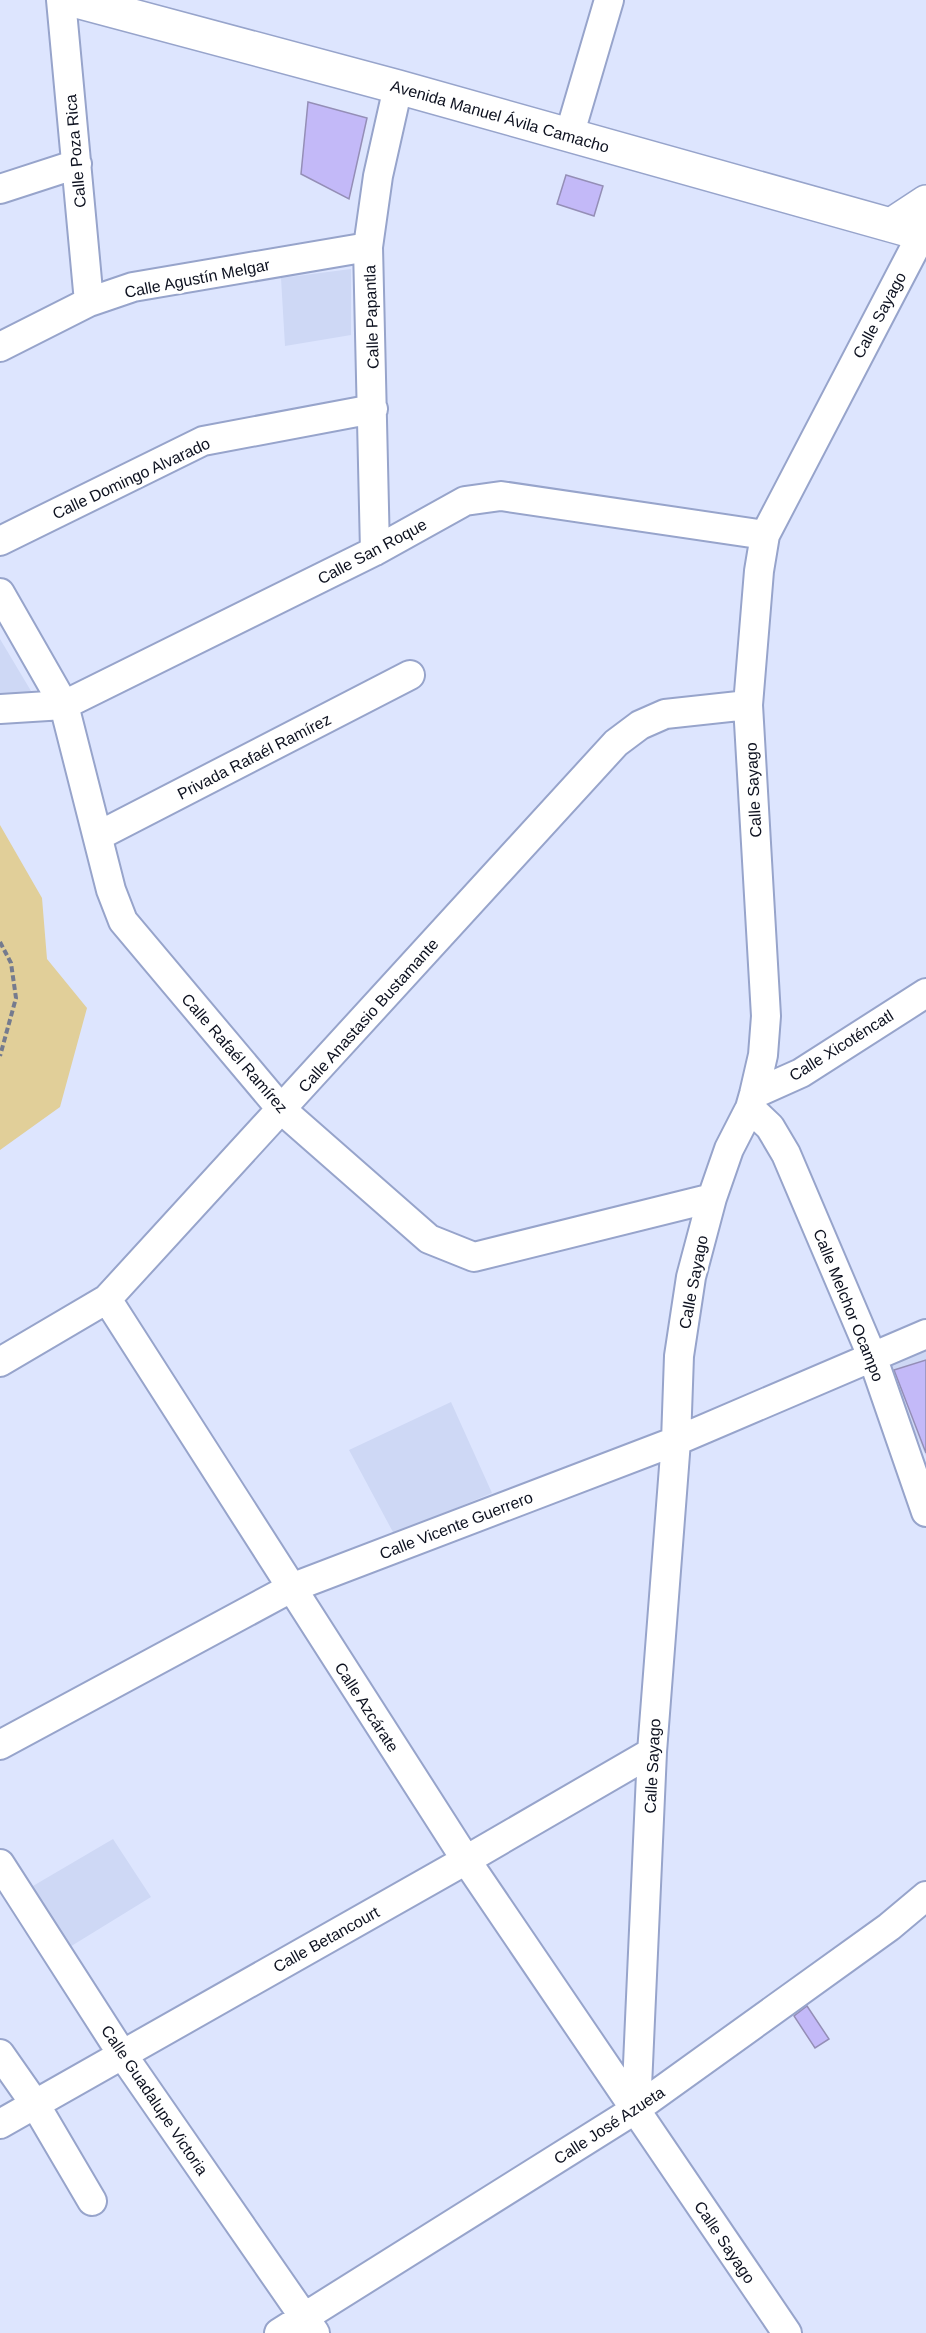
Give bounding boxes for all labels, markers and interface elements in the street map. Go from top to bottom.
street label: Avenida Manuel Ávila Camacho [389,76,611,156]
street label: Calle Poza Rica [62,93,89,208]
street label: Calle Agustín Melgar [123,256,272,301]
street label: Calle Papantla [361,265,382,369]
street label: Calle Sayago [850,269,909,361]
street label: Calle Domingo Alvarado [50,434,213,522]
street label: Calle San Roque [315,515,430,587]
street label: Privada Rafaél Ramírez [175,710,334,803]
street label: Calle Sayago [743,742,764,838]
street label: Calle Anastasio Bustamante [295,935,442,1095]
street label: Calle Rafaél Ramírez [178,990,291,1116]
street label: Calle Xicoténcatl [786,1007,896,1084]
street label: Calle Melchor Ocampo [810,1227,887,1384]
street label: Calle Sayago [676,1234,711,1330]
street label: Calle Vicente Guerrero [377,1488,535,1563]
street label: Calle Azcárate [331,1659,402,1755]
street label: Calle Sayago [642,1718,663,1814]
street label: Calle Betancourt [270,1903,383,1976]
street label: Calle Guadalupe Victoria [98,2022,211,2178]
street label: Calle José Azueta [551,2083,668,2167]
street label: Calle Sayago [691,2198,758,2287]

